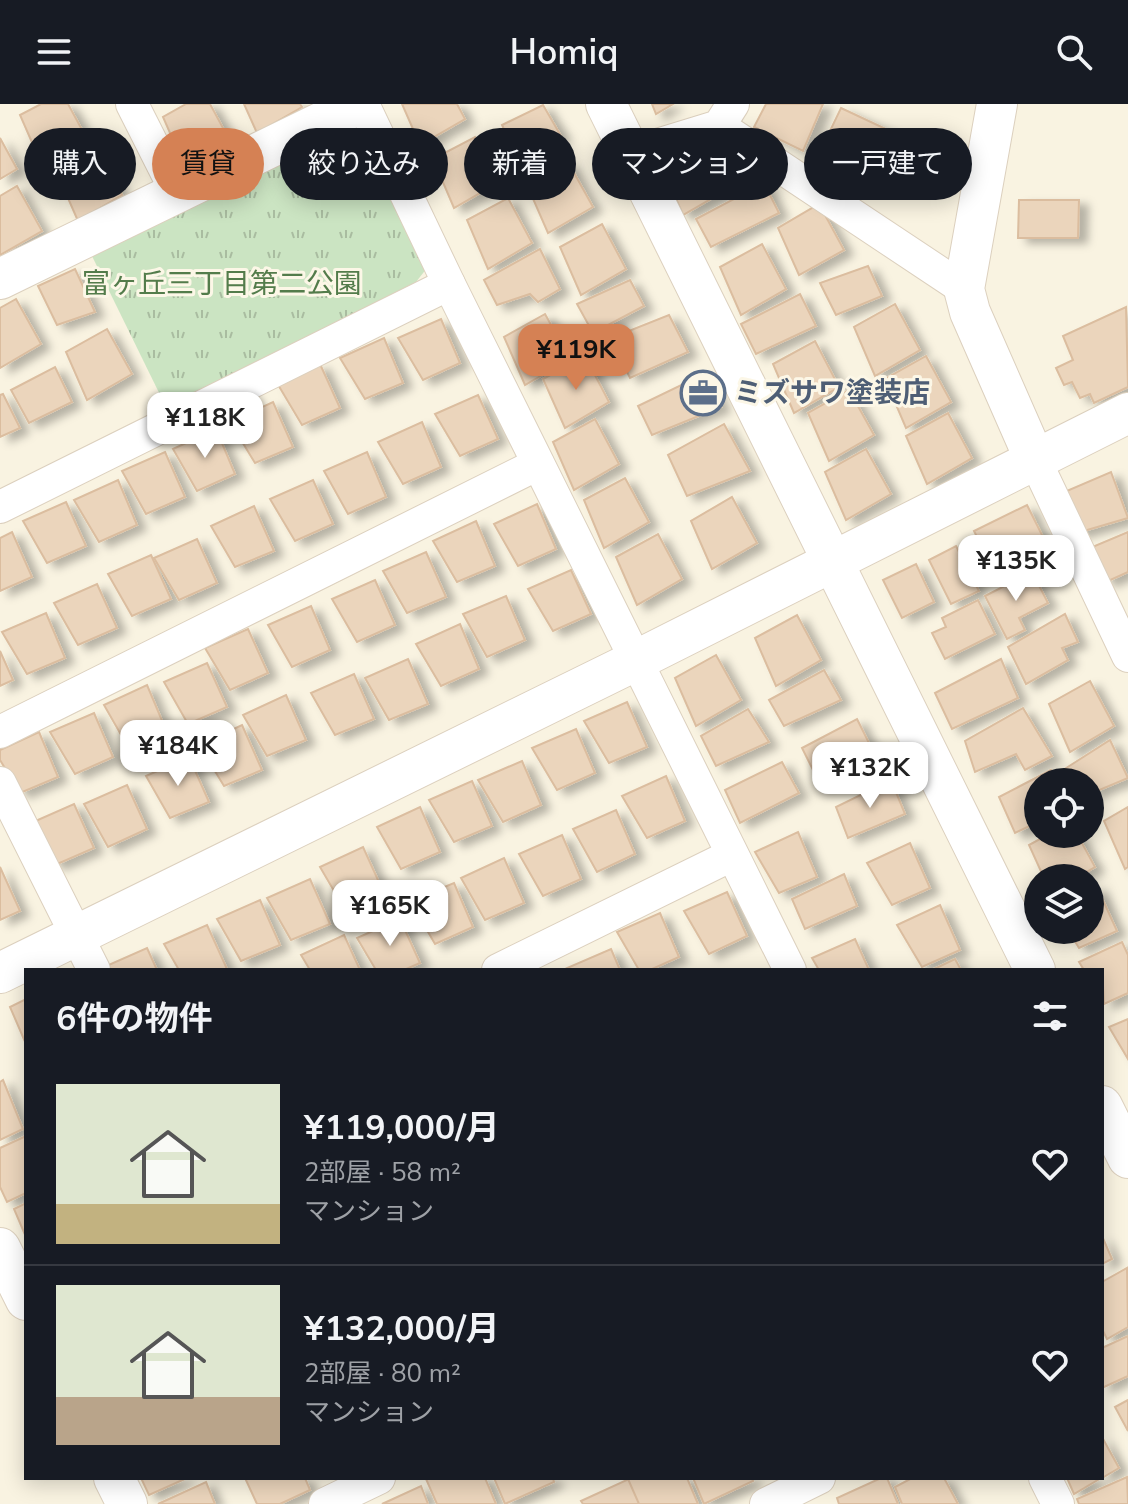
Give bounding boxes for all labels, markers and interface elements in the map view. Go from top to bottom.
text: Homiq [509,28,619,77]
icon: menu [32,30,76,74]
icon: search [1052,30,1096,74]
chip: 購入 [24,128,136,200]
chip: 賃貸 [152,128,264,200]
chip: 絞り込み [280,128,448,200]
chip: 新着 [464,128,576,200]
chip: マンション [592,128,788,200]
chip: 一戸建て [804,128,972,200]
park label: 富ヶ丘三丁目第二公園 [82,265,362,303]
pin: ¥119K [520,324,632,392]
text: ¥119K [536,332,616,367]
office icon: ミズサワ塗装店 [679,369,727,417]
place label: ミズサワ塗装店 [734,374,930,412]
pin: ¥118K [149,392,261,460]
text: ¥118K [165,400,245,435]
pin: ¥135K [960,535,1072,603]
text: ¥135K [976,543,1056,578]
pin: ¥184K [122,720,234,788]
text: ¥184K [138,728,218,763]
pin: ¥132K [814,742,926,810]
text: ¥132K [830,750,910,785]
map controls [1024,768,1104,944]
button: locate [1024,768,1104,848]
button: layers [1024,864,1104,944]
pin: ¥165K [334,880,446,948]
text: ¥165K [350,888,430,923]
icon: filters [1028,994,1072,1038]
text: 6件の物件 [56,996,212,1042]
text: ¥119,000/月 [304,1105,500,1151]
icon: home [120,1116,216,1212]
icon: heart [1028,1142,1072,1186]
text: 2部屋 · 58 m² [304,1155,461,1190]
text: マンション [304,1194,434,1229]
text: ¥132,000/月 [304,1306,500,1352]
icon: home [120,1317,216,1413]
icon: heart [1028,1343,1072,1387]
text: 2部屋 · 80 m² [304,1356,461,1391]
text: マンション [304,1395,434,1430]

